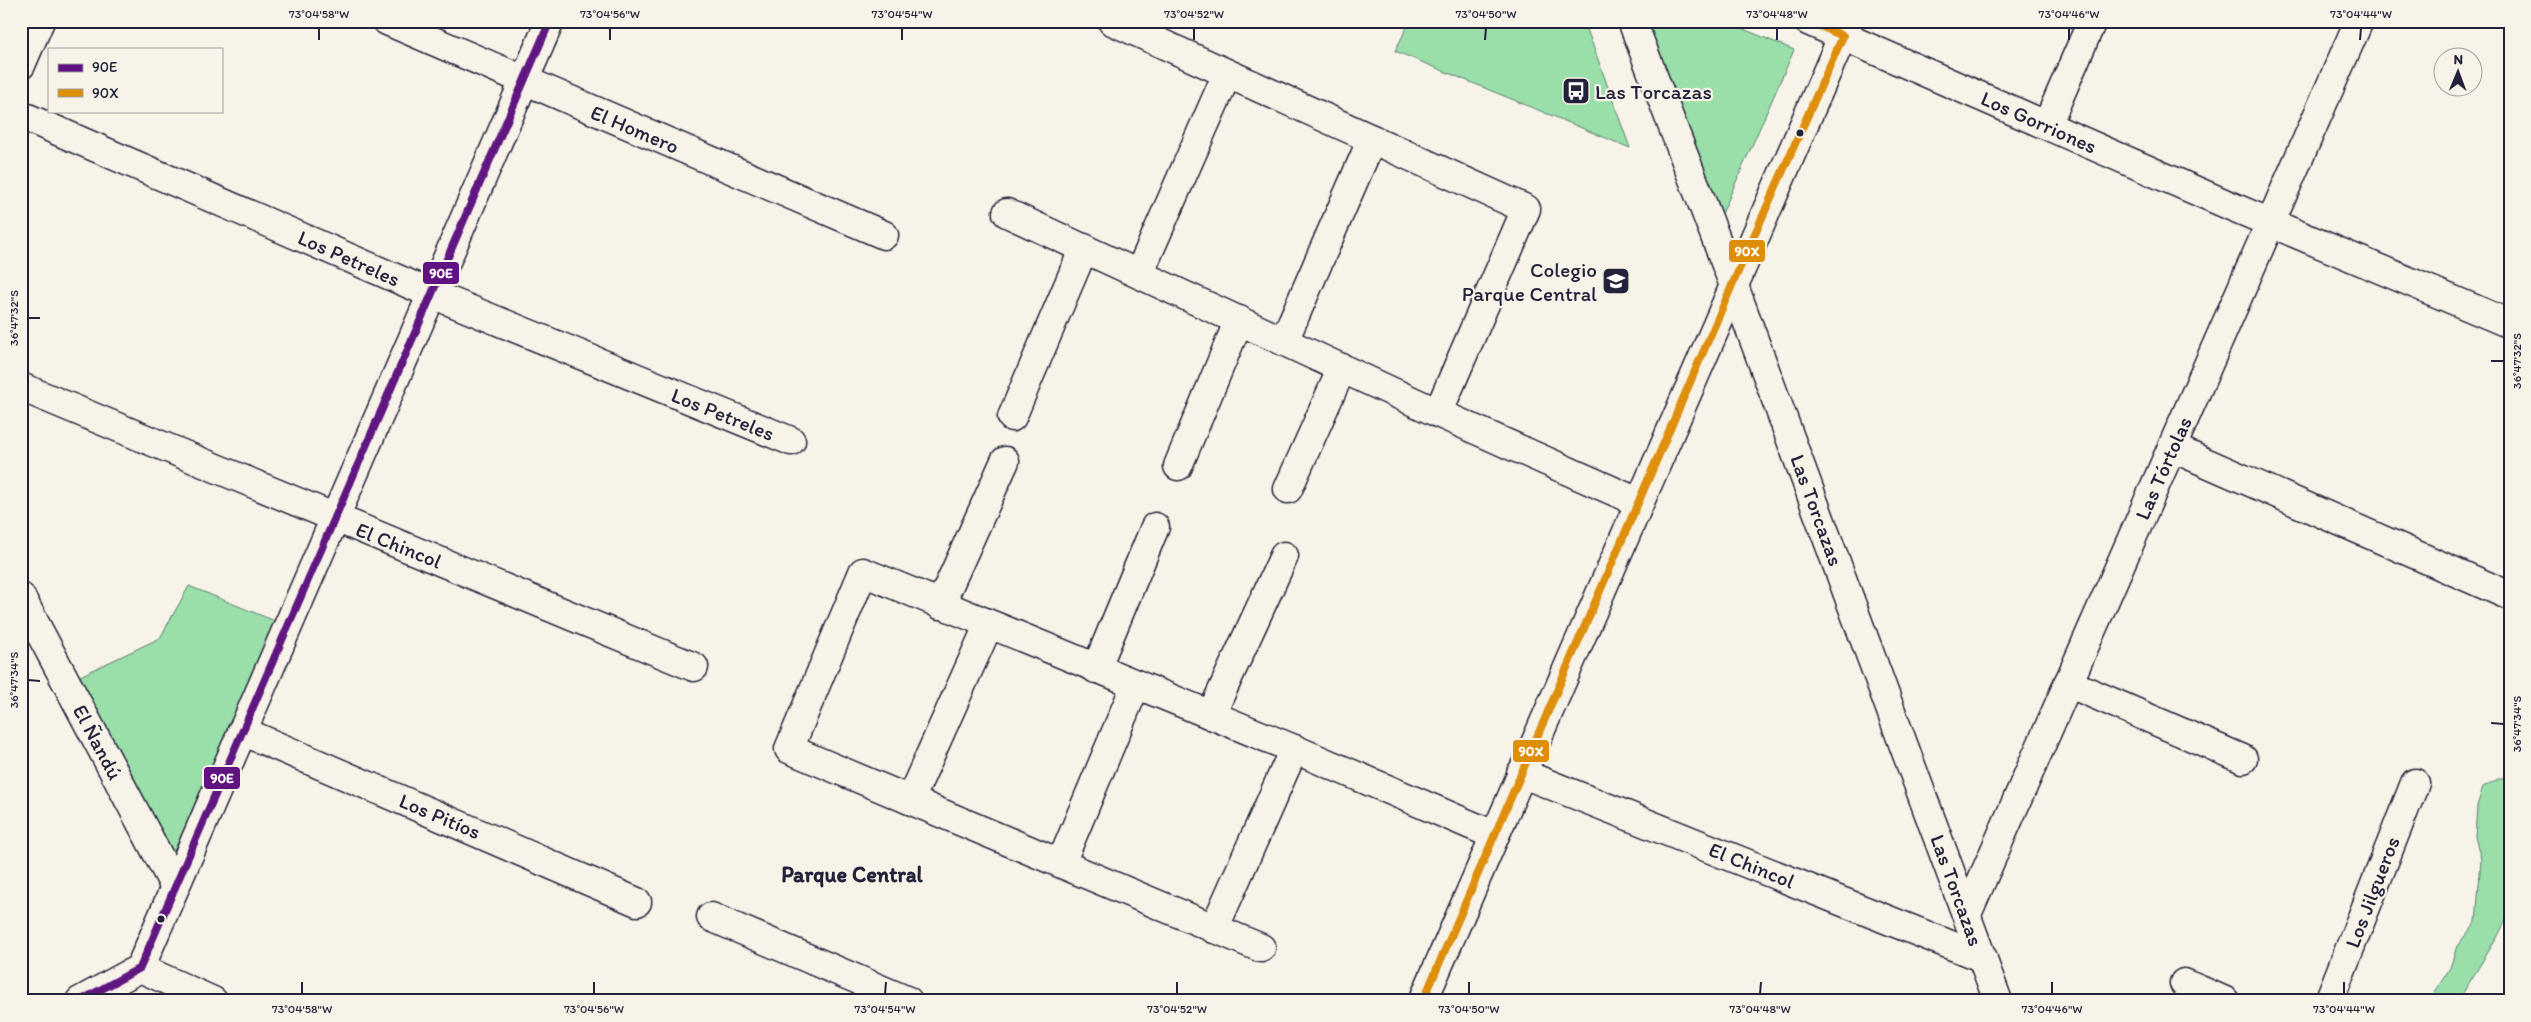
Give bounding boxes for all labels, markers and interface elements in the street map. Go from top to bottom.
text: 73°04'58"W [289,7,349,21]
text: 73°04'56"W [580,7,640,21]
text: 73°04'54"W [871,7,933,21]
text: 73°04'52"W [1164,7,1224,21]
text: 73°04'50"W [1455,7,1517,21]
text: 73°04'48"W [1746,7,1808,21]
text: 73°04'46"W [2038,7,2100,21]
text: 73°04'44"W [2330,7,2392,21]
legend [48,48,222,112]
north arrow [2434,48,2484,98]
text: N [2453,51,2463,68]
text: 90E [92,58,117,76]
bus stop icon: Las Torcazas [1561,76,1591,106]
place label: Las Torcazas [1595,79,1712,104]
text: 90X [92,84,119,102]
street label: Los Gorriones [1977,85,2101,159]
street label: El Homero [587,99,683,159]
unlabelled marker [1795,128,1805,138]
street label: Los Petreles [294,224,404,292]
line badge: 90X [1728,239,1766,263]
text: 90X [1735,243,1759,260]
place label: Colegio Parque Central [1462,257,1597,306]
line badge: 90E [422,261,460,285]
text: 90E [429,265,453,282]
school or university icon: Colegio Parque Central [1601,266,1631,296]
text: 36°47'32"S [7,290,21,346]
text: 36°47'32"S [2510,333,2524,389]
street label: Los Petreles [668,382,778,446]
street label: Las Tórtolas [2129,413,2197,523]
street label: Las Torcazas [1785,451,1849,569]
street label: El Chincol [352,517,446,574]
text: 36°47'34"S [7,651,21,708]
text: 36°47'34"S [2510,695,2524,752]
street label: El Ñandú [68,700,128,784]
line badge: 90X [1512,739,1550,763]
text: 90X [1519,743,1543,760]
line badge: 90E [203,766,241,790]
text: 90E [210,770,234,787]
street label: Los Pitíos [395,788,485,844]
street label: Las Torcazas [1925,831,1989,949]
street label: Los Jilgueros [2339,833,2405,951]
street label: El Chincol [1705,837,1799,894]
district label: Parque Central [781,861,924,888]
unlabelled marker [156,914,166,924]
text: 73°04'58"W [272,1002,332,1016]
text: 73°04'56"W [564,1002,624,1016]
text: 73°04'54"W [854,1002,916,1016]
text: 73°04'52"W [1147,1002,1207,1016]
text: 73°04'50"W [1438,1002,1500,1016]
text: 73°04'48"W [1729,1002,1791,1016]
text: 73°04'46"W [2021,1002,2083,1016]
text: 73°04'44"W [2313,1002,2375,1016]

